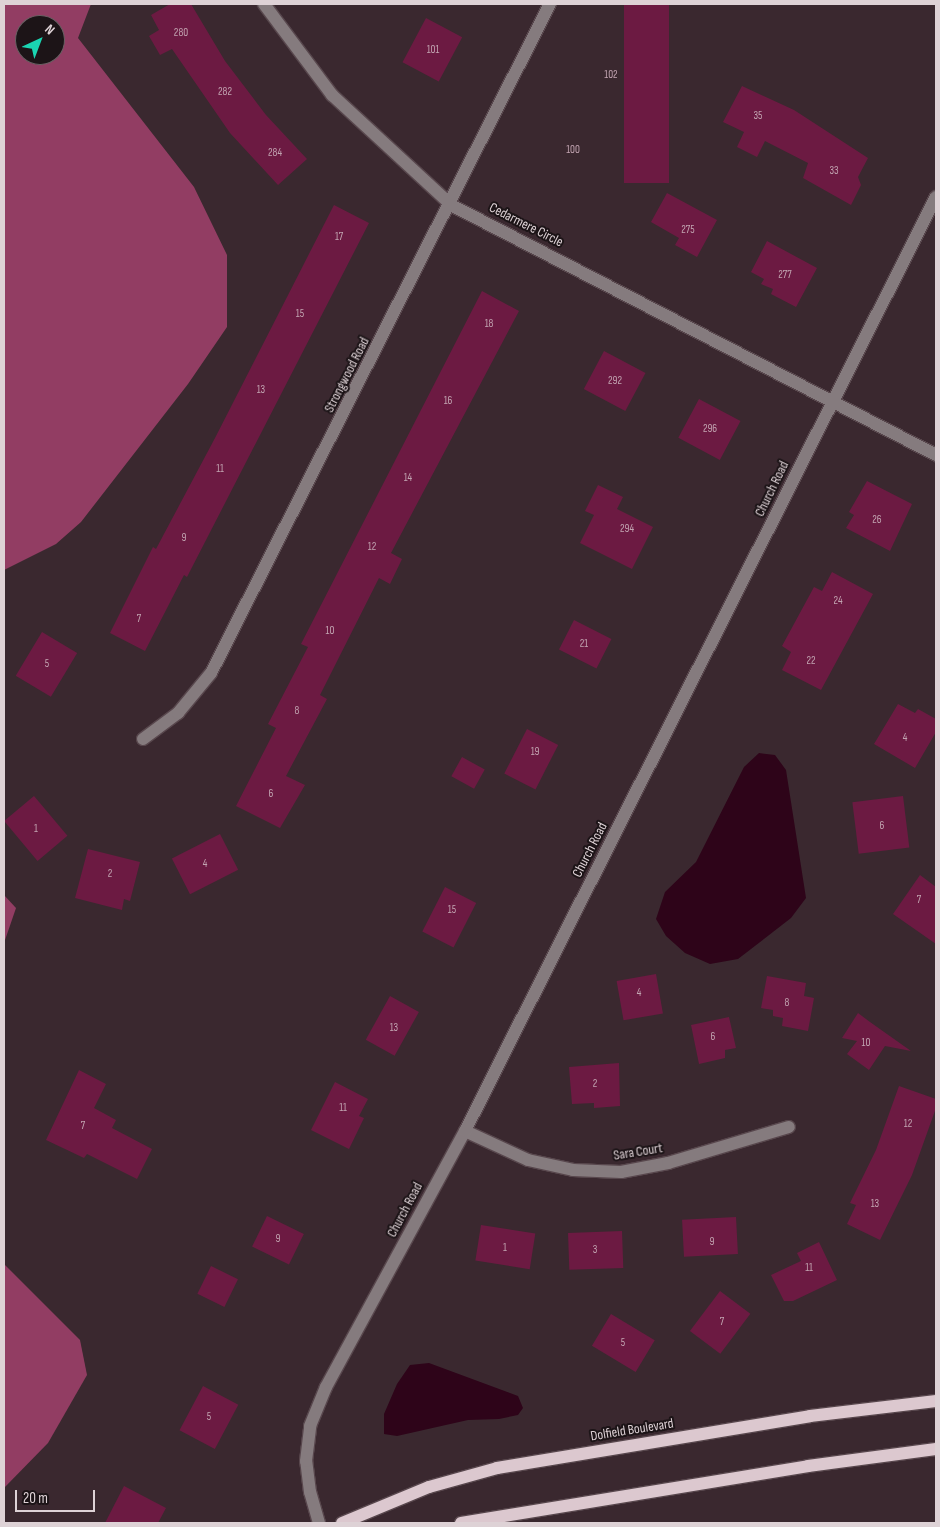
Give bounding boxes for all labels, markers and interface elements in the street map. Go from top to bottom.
north arrow [15,15,65,65]
text: N [41,21,58,38]
house number: 280 [174,26,188,40]
house number: 101 [427,43,439,57]
house number: 102 [604,68,618,82]
house number: 282 [218,85,232,99]
house number: 35 [753,109,763,123]
house number: 100 [566,143,580,157]
house number: 284 [268,146,282,160]
house number: 33 [829,164,839,178]
street label: Cedarmere Circle [486,199,566,251]
house number: 275 [681,223,695,237]
house number: 17 [335,230,343,244]
house number: 277 [778,268,792,282]
house number: 15 [296,307,304,321]
house number: 18 [485,317,493,331]
street label: Strongwood Road [321,335,373,415]
house number: 292 [608,374,622,388]
house number: 13 [257,383,265,397]
house number: 16 [444,394,452,408]
house number: 296 [703,422,717,436]
street label: Church Road [751,459,793,519]
house number: 11 [216,462,224,476]
house number: 14 [404,471,412,485]
house number: 26 [872,513,882,527]
house number: 294 [620,522,634,536]
house number: 9 [182,531,186,545]
house number: 12 [368,540,376,554]
house number: 24 [833,594,843,608]
house number: 7 [137,612,141,626]
house number: 10 [326,624,334,638]
house number: 21 [580,637,588,651]
house number: 22 [806,654,816,668]
house number: 5 [45,657,49,671]
house number: 8 [295,704,299,718]
house number: 4 [903,731,907,745]
house number: 19 [531,745,539,759]
house number: 6 [269,787,273,801]
house number: 6 [880,819,884,833]
street label: Church Road [569,820,611,880]
house number: 1 [34,822,38,836]
house number: 4 [203,857,207,871]
house number: 2 [108,867,112,881]
house number: 7 [917,893,921,907]
house number: 15 [448,903,456,917]
house number: 4 [637,986,641,1000]
house number: 8 [785,996,789,1010]
house number: 13 [390,1021,398,1035]
house number: 6 [711,1030,715,1044]
house number: 10 [862,1036,870,1050]
house number: 2 [593,1077,597,1091]
house number: 11 [339,1101,347,1115]
house number: 12 [904,1117,912,1131]
house number: 7 [81,1119,85,1133]
street label: Sara Court [612,1140,664,1164]
street label: Church Road [384,1180,426,1240]
house number: 13 [871,1197,879,1211]
house number: 9 [276,1232,280,1246]
house number: 9 [710,1235,714,1249]
house number: 1 [503,1241,507,1255]
house number: 3 [593,1243,597,1257]
house number: 11 [805,1261,813,1275]
house number: 7 [720,1315,724,1329]
house number: 5 [621,1336,625,1350]
house number: 5 [207,1410,211,1424]
street label: Dolfield Boulevard [589,1415,675,1445]
scale bar [18,1480,98,1512]
text: 20 m [23,1489,48,1508]

